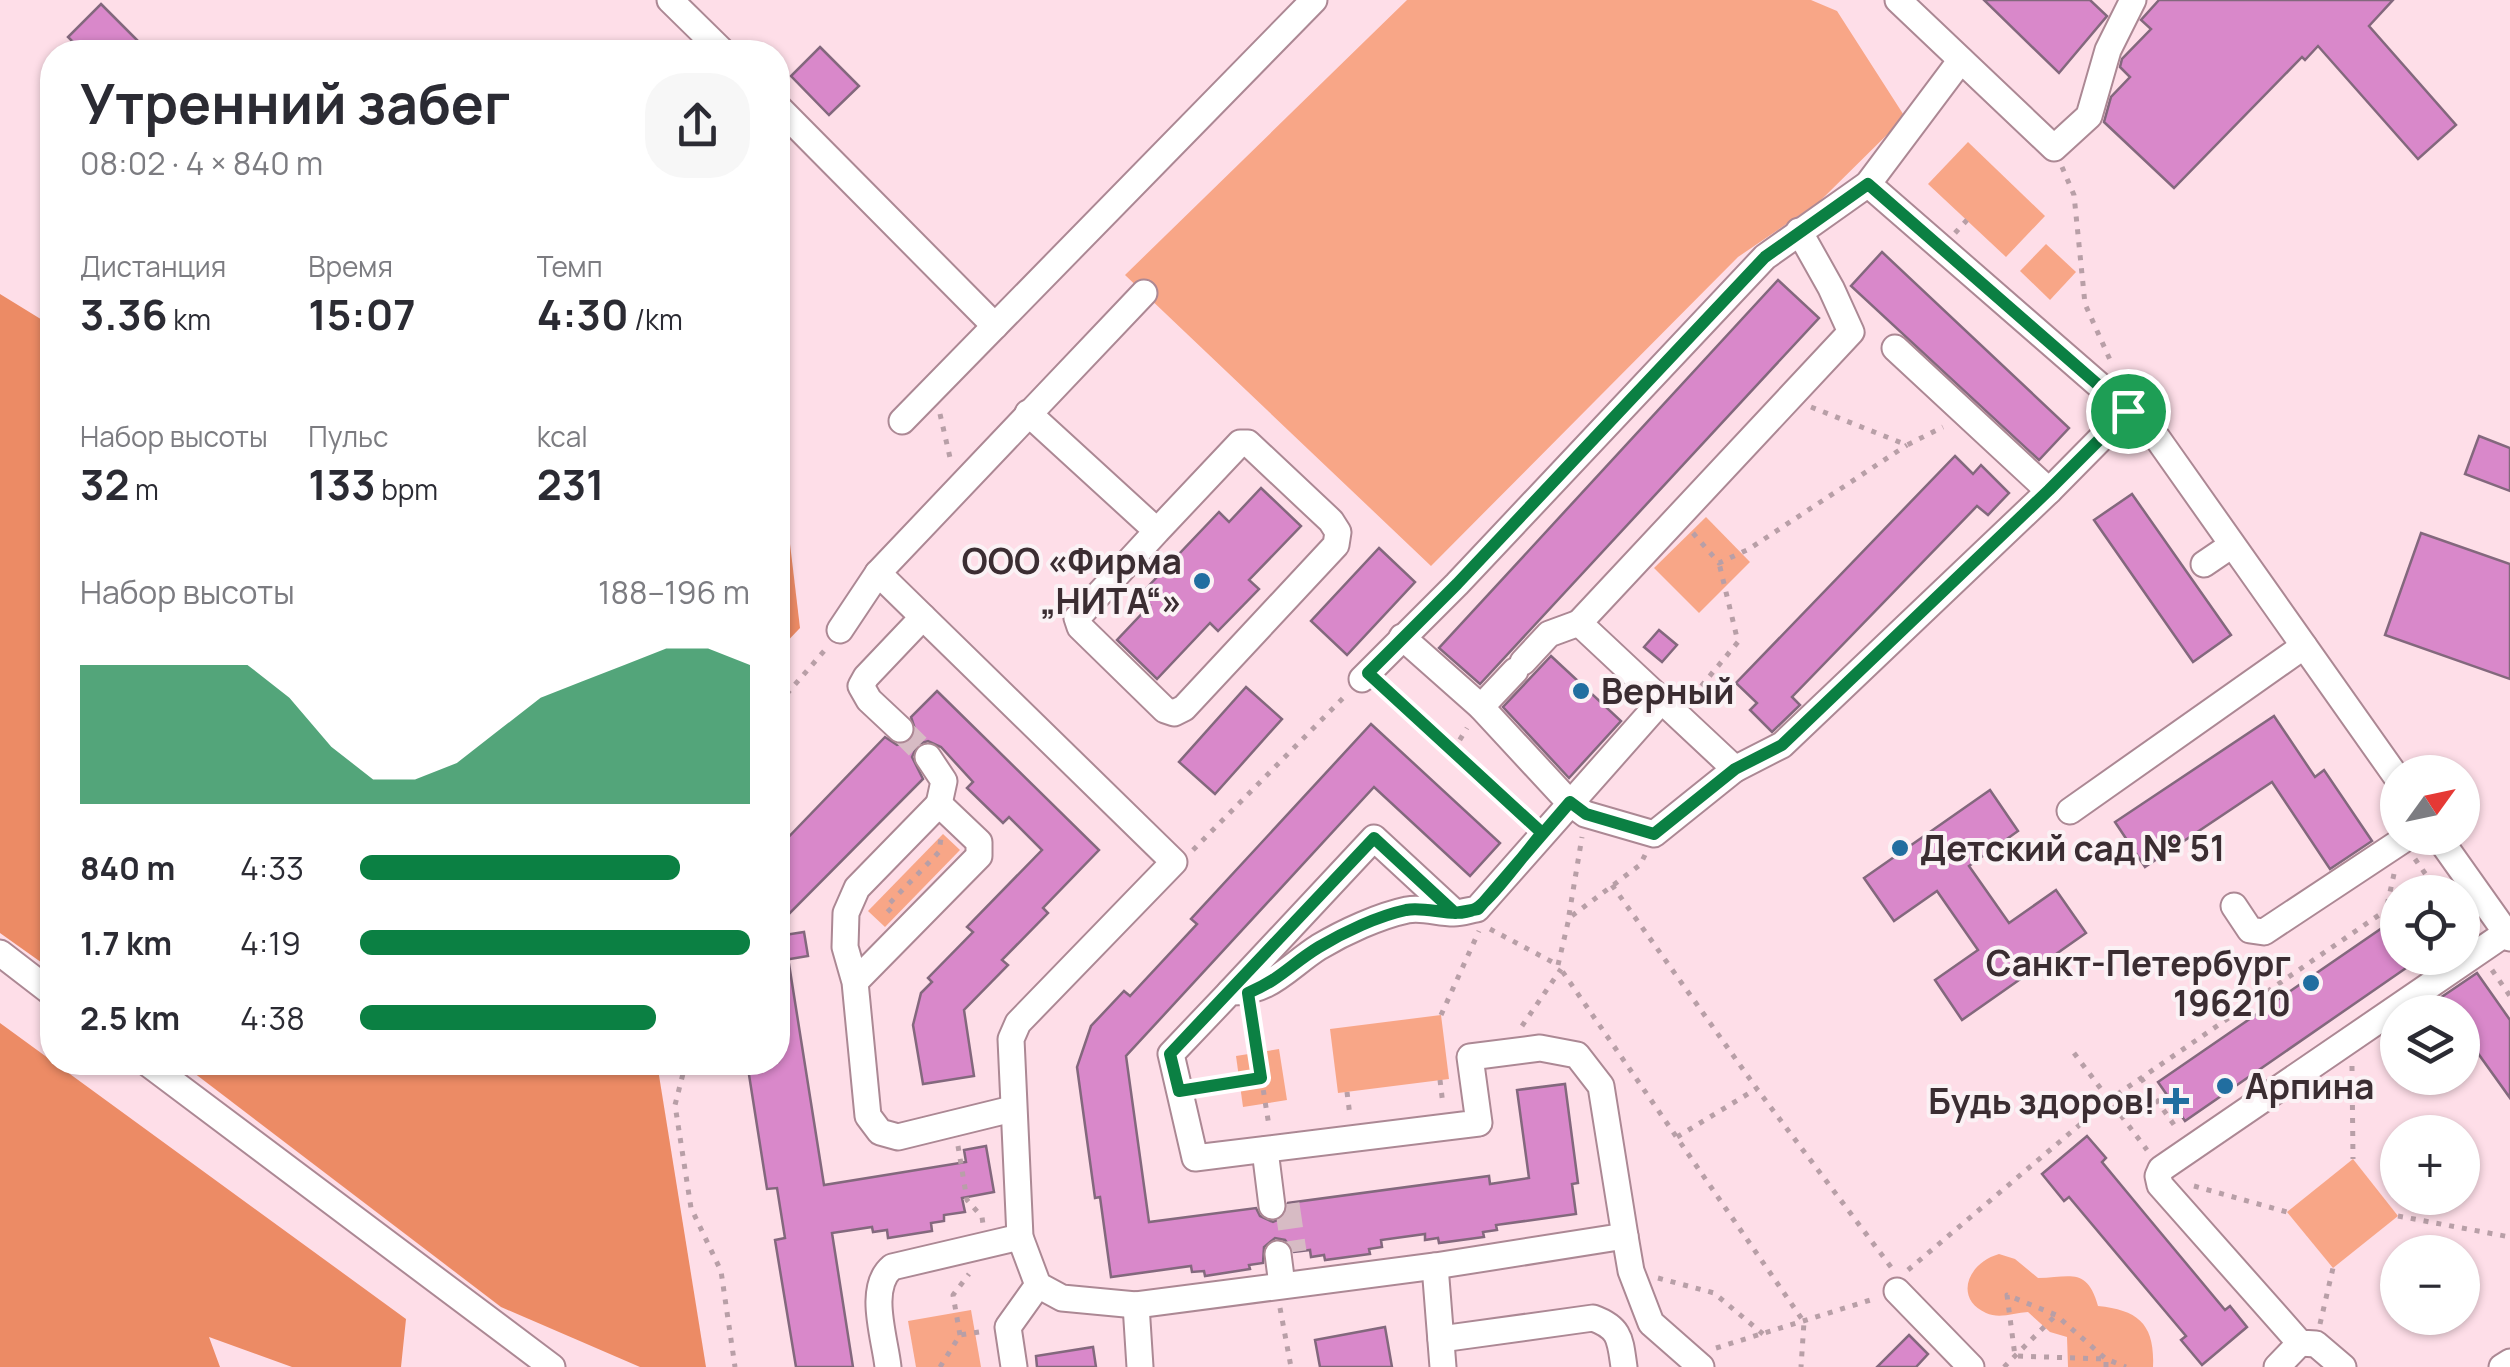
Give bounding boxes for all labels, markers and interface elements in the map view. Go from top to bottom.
text: Утренний забег [80,65,510,141]
button: share [645,73,750,178]
text: 08:02 · 4 × 840 m [80,141,323,185]
text: Дистанция [80,247,226,285]
text: Время [308,247,393,285]
text: Темп [537,247,603,285]
text: 3.36 [80,285,168,343]
text: 15:07 [308,285,416,343]
text: 4:30 [537,285,629,343]
text: km [168,300,211,338]
text: /km [629,300,683,338]
pin [2086,369,2171,454]
icon: arrive [2101,384,2156,439]
text: Набор высоты [80,417,268,455]
text: Пульс [308,417,388,455]
text: kcal [537,417,588,455]
text: 32 [80,455,129,513]
text: 133 [308,455,376,513]
text: 231 [537,455,605,513]
text: m [129,470,159,508]
text: bpm [376,470,438,508]
place label: ООО «Фирма „НИТА“» [962,537,1182,625]
text: Набор высоты [80,570,295,614]
text: 188–196 m [598,570,750,614]
marker: ООО «Фирма „НИТА“» [1191,570,1213,592]
place label: Верный [1601,667,1735,715]
marker: Верный [1570,680,1592,702]
north arrow [2380,755,2480,855]
map controls [2380,755,2480,1335]
place label: Детский сад № 51 [1920,824,2225,872]
marker: Детский сад № 51 [1889,837,1911,859]
text: 840 m [80,846,175,890]
text: 4:33 [240,846,304,890]
button: locate [2380,875,2480,975]
text: 1.7 km [80,921,172,965]
text: 4:19 [240,921,301,965]
place label: Санкт-Петербург 196210 [1986,939,2291,1027]
marker: Санкт-Петербург 196210 [2300,972,2322,994]
button: layers [2380,995,2480,1095]
text: 2.5 km [80,996,180,1040]
text: 4:38 [240,996,305,1040]
place label: Арпина [2245,1062,2375,1110]
marker: Арпина [2214,1075,2236,1097]
place label: Будь здоров! [1928,1077,2156,1125]
marker: Будь здоров! [2165,1090,2187,1112]
button: + [2380,1115,2480,1215]
button: − [2380,1235,2480,1335]

